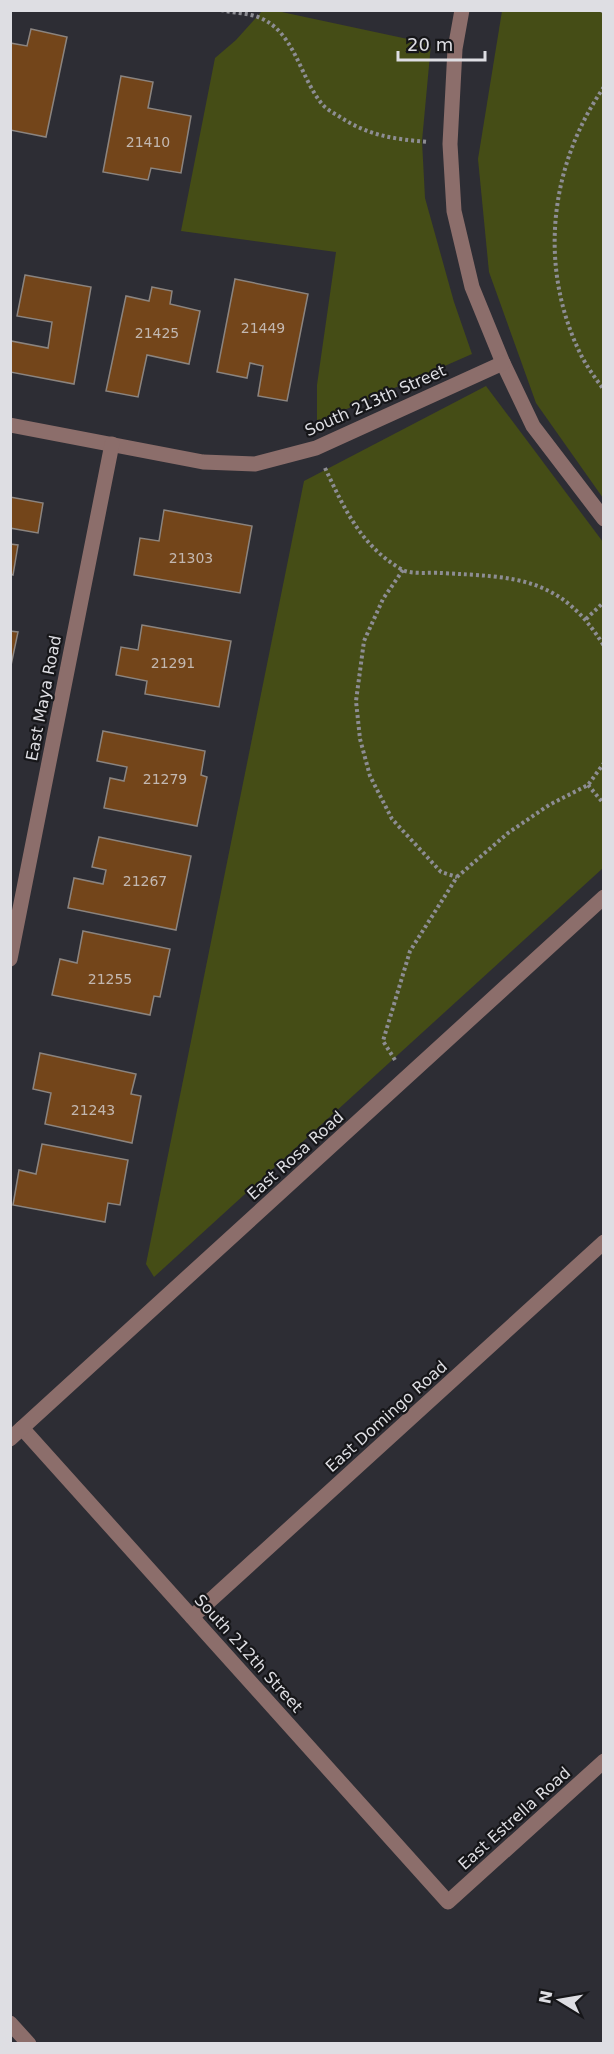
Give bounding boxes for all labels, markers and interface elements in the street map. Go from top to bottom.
scale bar [398,24,485,62]
text: 20 m [407,34,453,55]
house number: 21410 [126,134,170,150]
house number: 21449 [241,320,285,336]
house number: 21425 [135,325,179,341]
street label: South 213th Street [302,361,449,440]
house number: 21303 [169,550,213,566]
street label: East Maya Road [22,634,65,763]
house number: 21291 [151,655,195,671]
house number: 21279 [143,771,187,787]
house number: 21267 [123,873,167,889]
house number: 21255 [88,971,132,987]
house number: 21243 [71,1102,115,1118]
street label: East Rosa Road [243,1107,347,1204]
street label: East Domingo Road [322,1357,451,1476]
street label: South 212th Street [191,1590,307,1716]
street label: East Estrella Road [454,1763,574,1874]
north arrow [530,1970,590,2030]
text: N [535,1989,556,2006]

